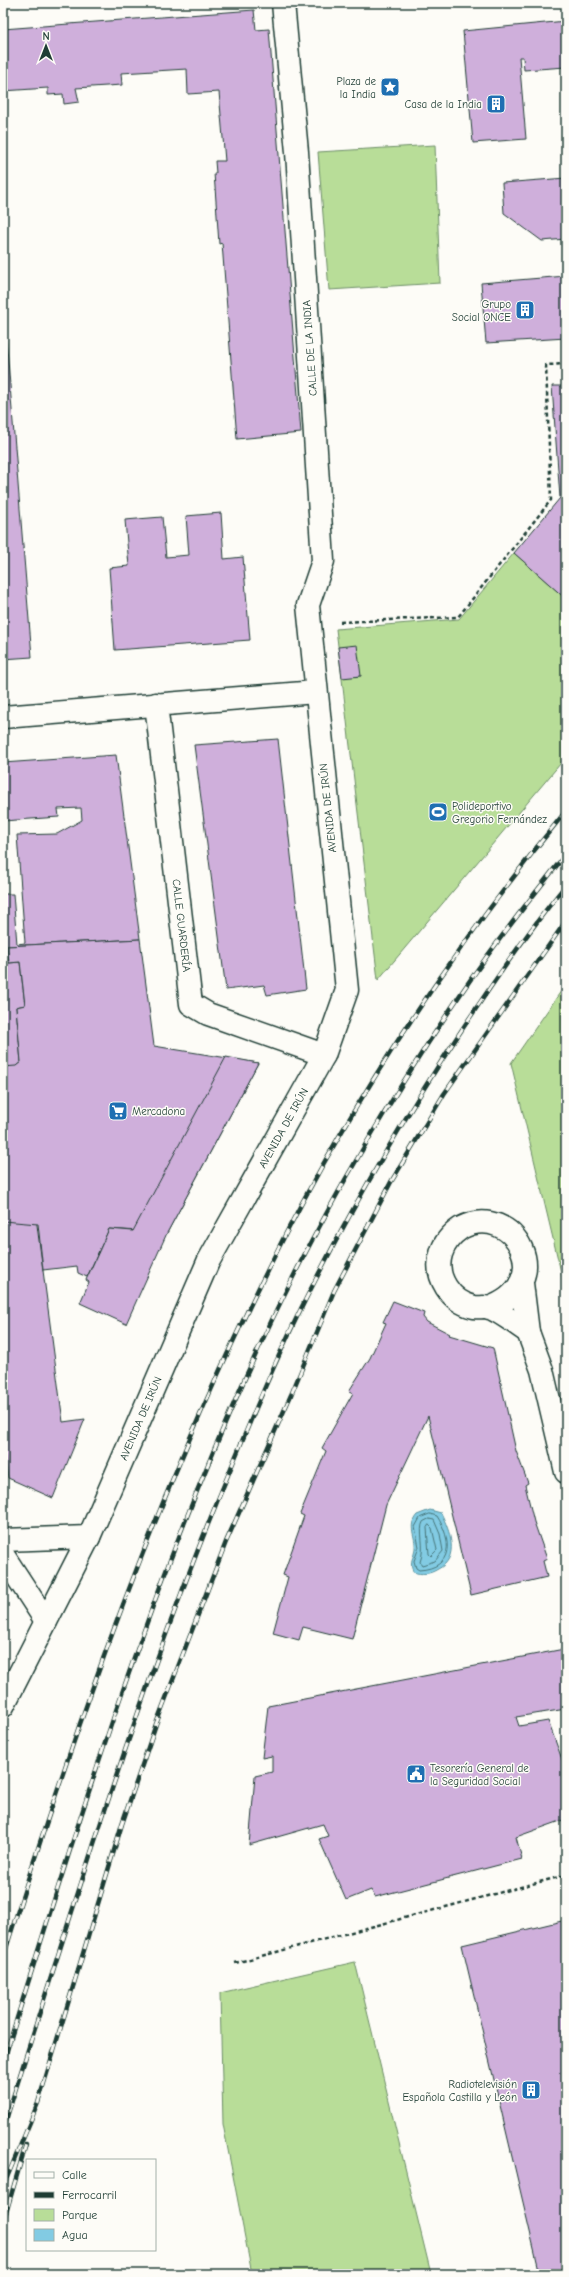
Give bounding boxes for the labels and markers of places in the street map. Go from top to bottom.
place label: Plaza de la India [337,75,376,101]
place icon: Plaza de la India [379,76,401,98]
building icon: Casa de la India [485,93,507,115]
place label: Casa de la India [405,98,482,111]
place label: Grupo Social ONCE [452,298,511,324]
building icon: Grupo Social ONCE [514,299,536,321]
place label: Polideportivo Gregorio Fernández [452,800,547,826]
sports icon: Polideportivo Gregorio Fernández [427,801,449,823]
supermarket icon: Mercadona [107,1100,129,1122]
place label: Mercadona [132,1105,185,1118]
place label: Tesorería General de la Seguridad Social [430,1762,529,1788]
public building icon: Tesorería General de la Seguridad Social [405,1763,427,1785]
place label: Radiotelevisión Española Castilla y León [402,2078,517,2104]
building icon: Radiotelevisión Española Castilla y León [520,2079,542,2101]

